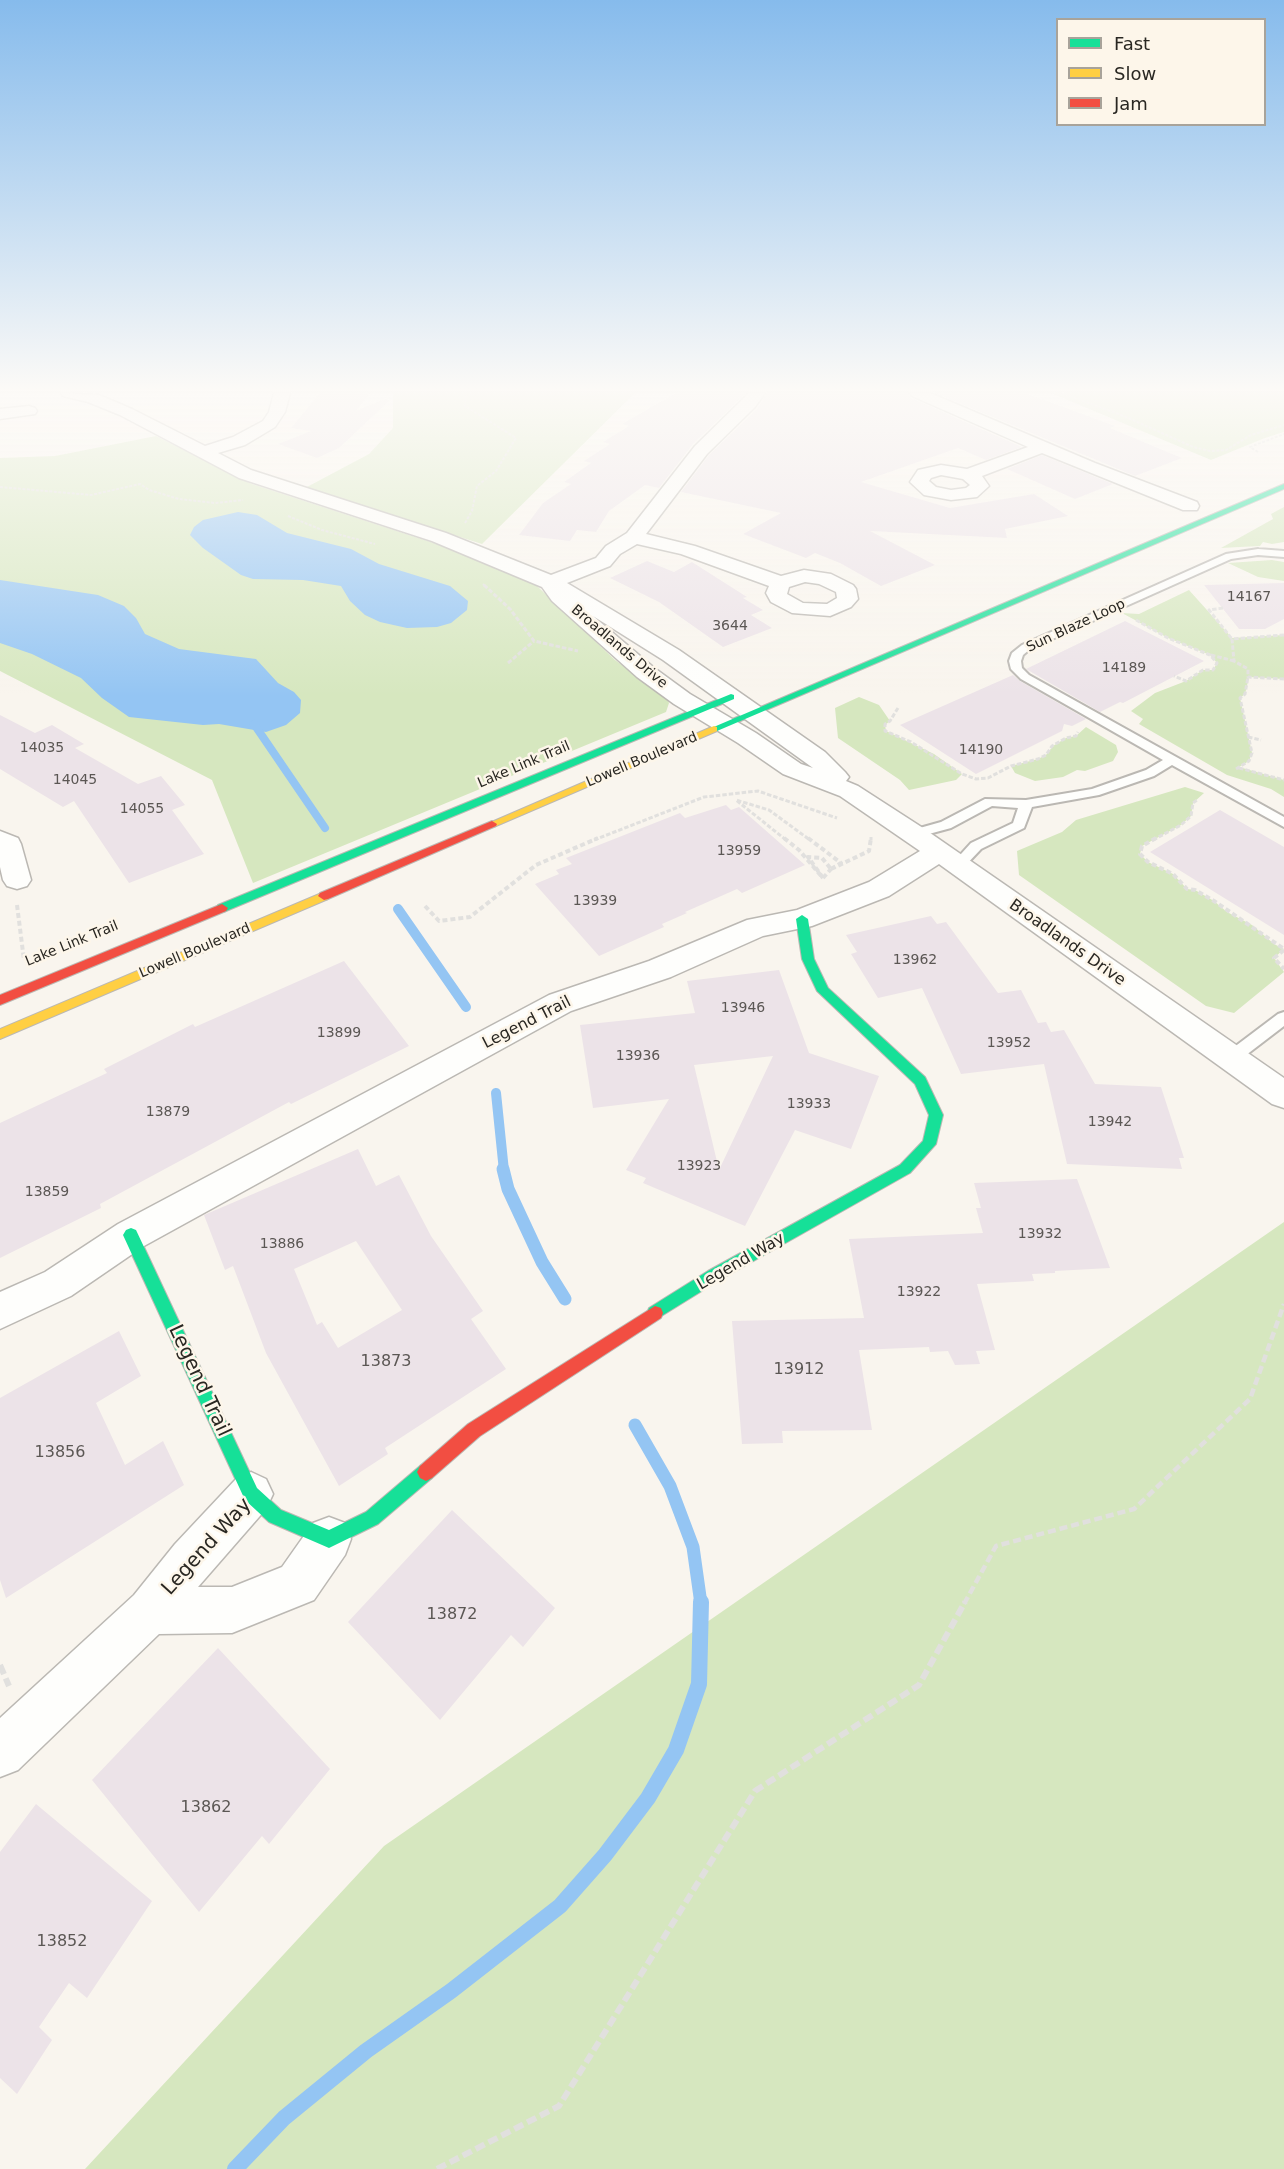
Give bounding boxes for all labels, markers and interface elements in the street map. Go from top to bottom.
legend [1056,18,1266,126]
text: Fast [1114,33,1150,54]
text: Slow [1114,63,1156,84]
text: Jam [1114,93,1148,114]
house number: 14167 [1227,589,1271,605]
street label: Sun Blaze Loop [1024,596,1128,656]
street label: Broadlands Drive [567,602,671,692]
house number: 3644 [712,618,748,634]
house number: 14189 [1102,660,1146,676]
street label: Lowell Boulevard [584,729,700,791]
street label: Lake Link Trail [475,738,573,792]
house number: 14035 [20,740,64,756]
house number: 14190 [959,742,1003,758]
house number: 14045 [53,772,97,788]
house number: 14055 [120,801,164,817]
house number: 13959 [717,843,761,859]
house number: 13939 [573,893,617,909]
street label: Broadlands Drive [1005,896,1129,990]
street label: Lake Link Trail [23,918,121,970]
street label: Lowell Boulevard [137,920,253,982]
house number: 13962 [893,952,937,968]
street label: Legend Trail [480,993,574,1053]
house number: 13946 [721,1000,765,1016]
house number: 13899 [317,1025,361,1041]
house number: 13952 [987,1035,1031,1051]
house number: 13936 [616,1048,660,1064]
house number: 13933 [787,1096,831,1112]
house number: 13879 [146,1104,190,1120]
house number: 13942 [1088,1114,1132,1130]
house number: 13923 [677,1158,721,1174]
house number: 13859 [25,1184,69,1200]
house number: 13932 [1018,1226,1062,1242]
street label: Legend Way [694,1229,788,1295]
house number: 13886 [260,1236,304,1252]
house number: 13922 [897,1284,941,1300]
street label: Legend Trail [163,1321,235,1441]
house number: 13873 [361,1352,411,1372]
house number: 13912 [774,1360,824,1380]
house number: 13856 [35,1443,85,1463]
street label: Legend Way [157,1493,257,1601]
house number: 13872 [427,1605,477,1625]
house number: 13862 [181,1798,231,1818]
house number: 13852 [37,1932,87,1952]

